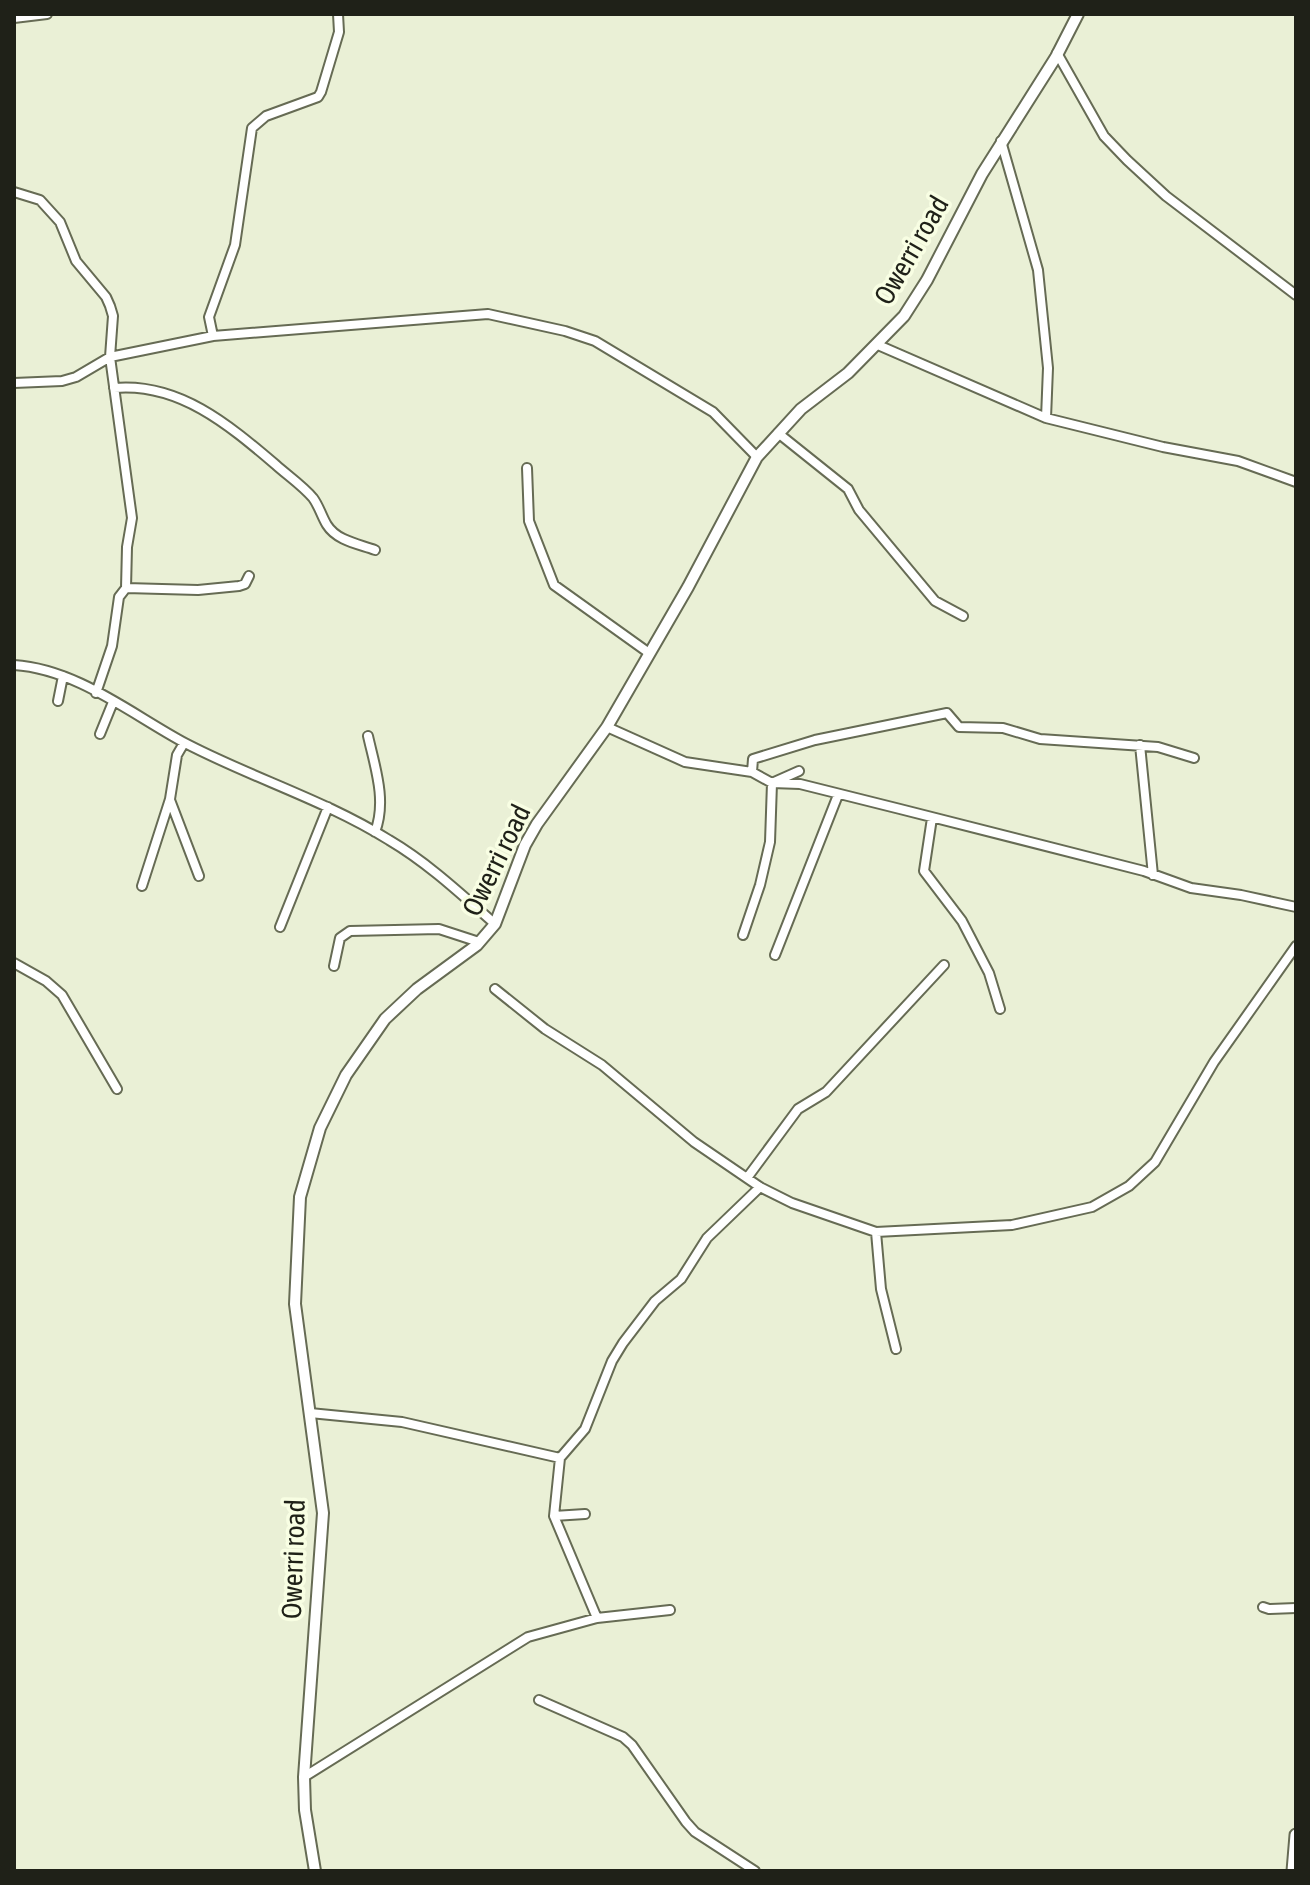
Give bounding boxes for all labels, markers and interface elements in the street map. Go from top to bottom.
street label: Owerri road [867,190,955,310]
street label: Owerri road [455,799,537,921]
street label: Owerri road [275,1498,311,1620]

